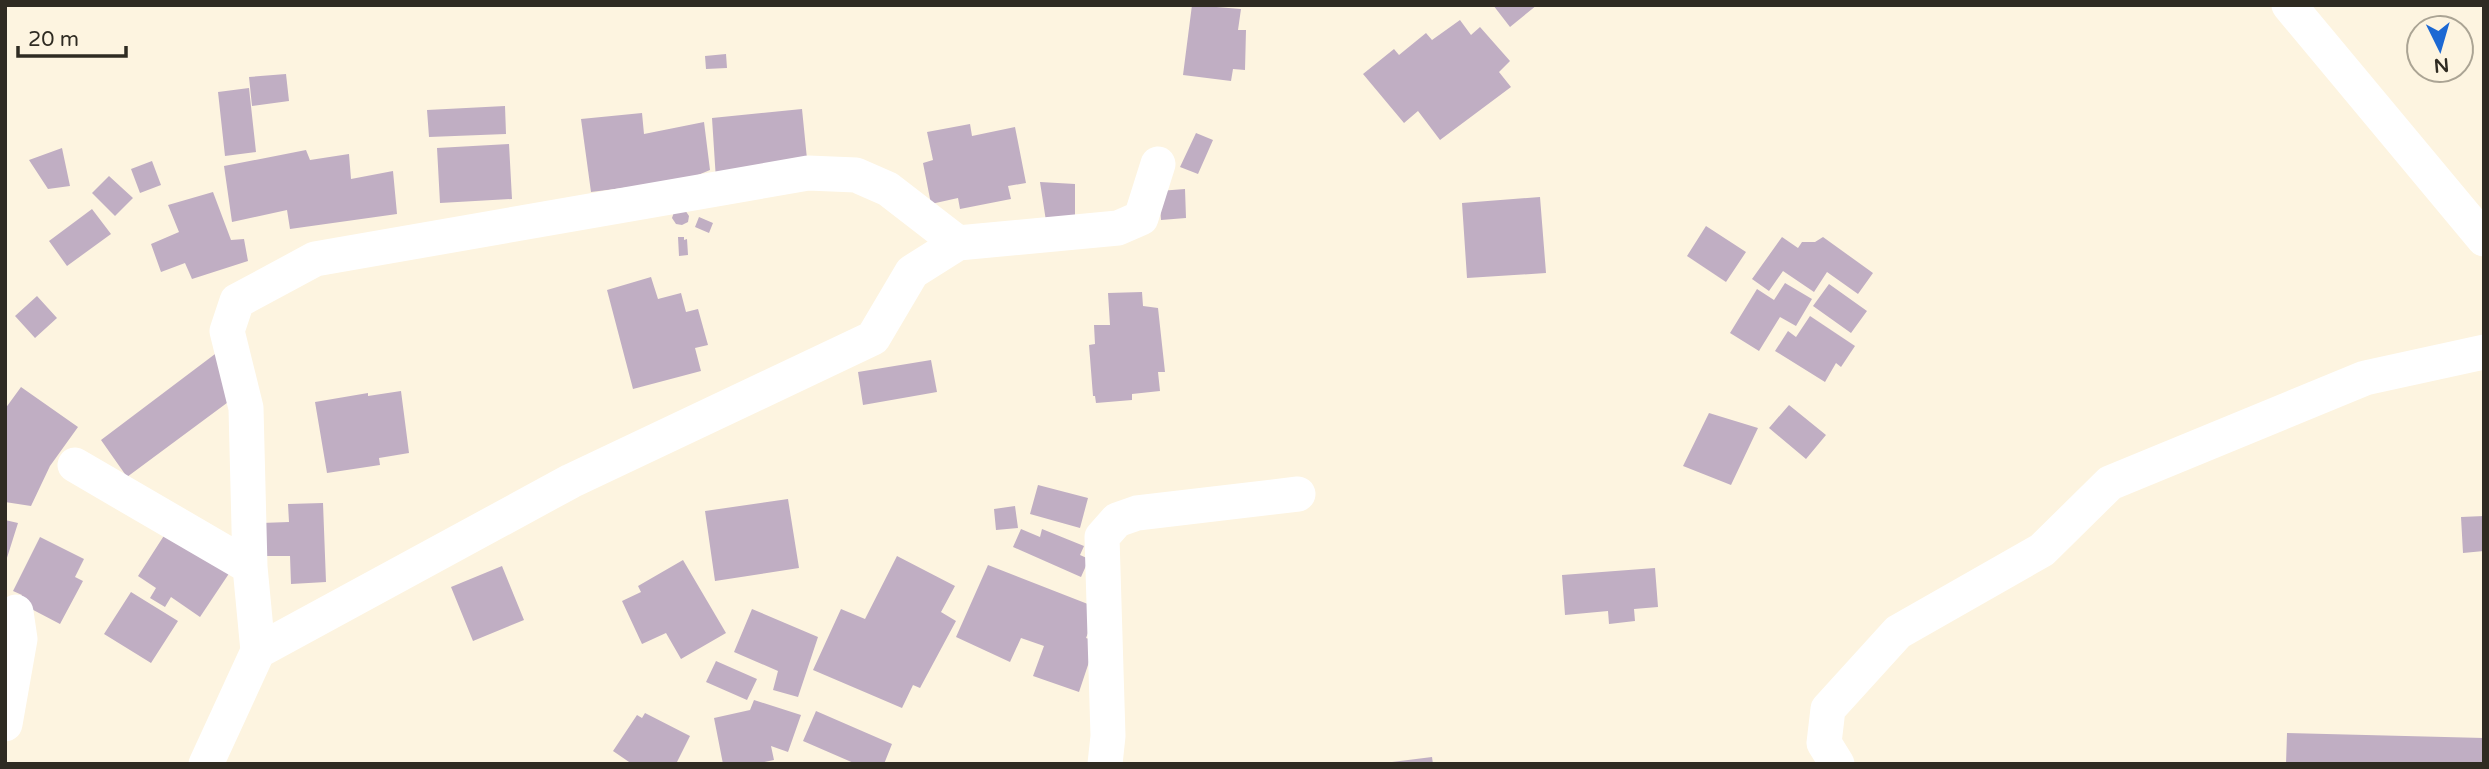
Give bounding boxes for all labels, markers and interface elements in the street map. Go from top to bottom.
scale bar [18,14,126,58]
north arrow [2405,14,2475,84]
text: 20 m [28,27,79,52]
text: N [2433,53,2450,77]

